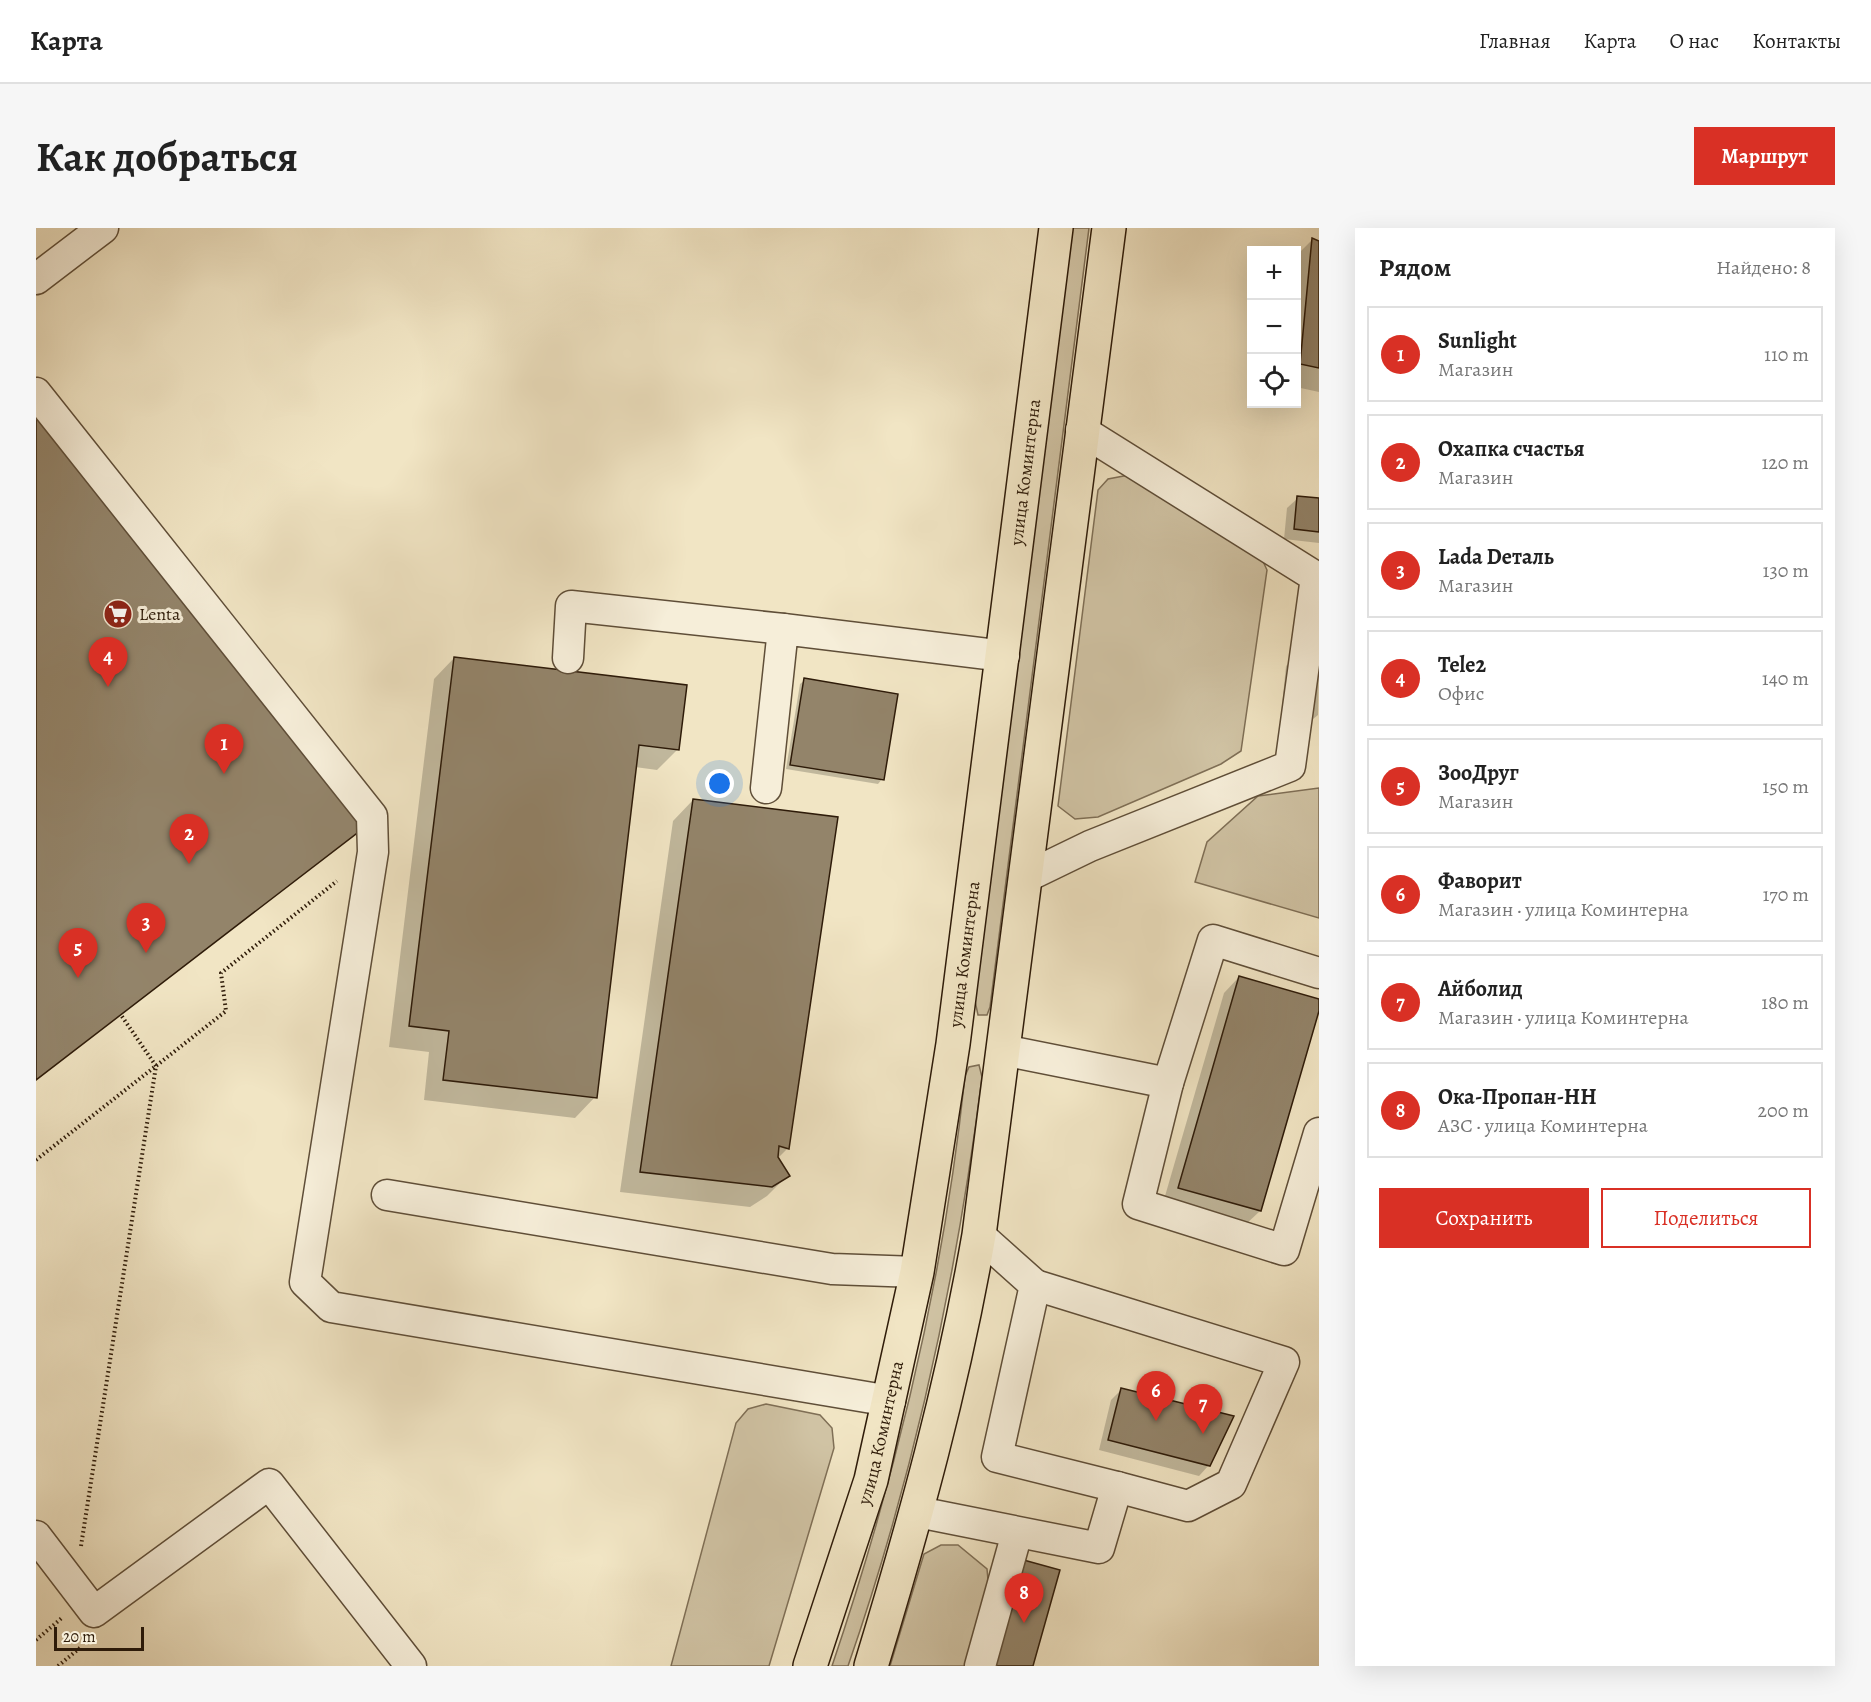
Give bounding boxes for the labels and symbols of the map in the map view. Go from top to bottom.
street label: улица Коминтерна [1004,397,1046,548]
supermarket icon: Lenta [102,598,134,630]
place label: Lenta [139,602,181,626]
pin: 4 [88,638,128,687]
pin: 1 [204,724,243,774]
your location [705,769,734,798]
pin: 2 [170,814,208,864]
street label: улица Коминтерна [943,879,986,1030]
pin: 3 [126,904,166,953]
pin: 5 [58,928,98,978]
street label: улица Коминтерна [851,1358,909,1509]
pin: 6 [1136,1372,1176,1421]
pin: 7 [1184,1384,1222,1434]
pin: 8 [1004,1574,1044,1623]
scale bar [54,1624,144,1652]

